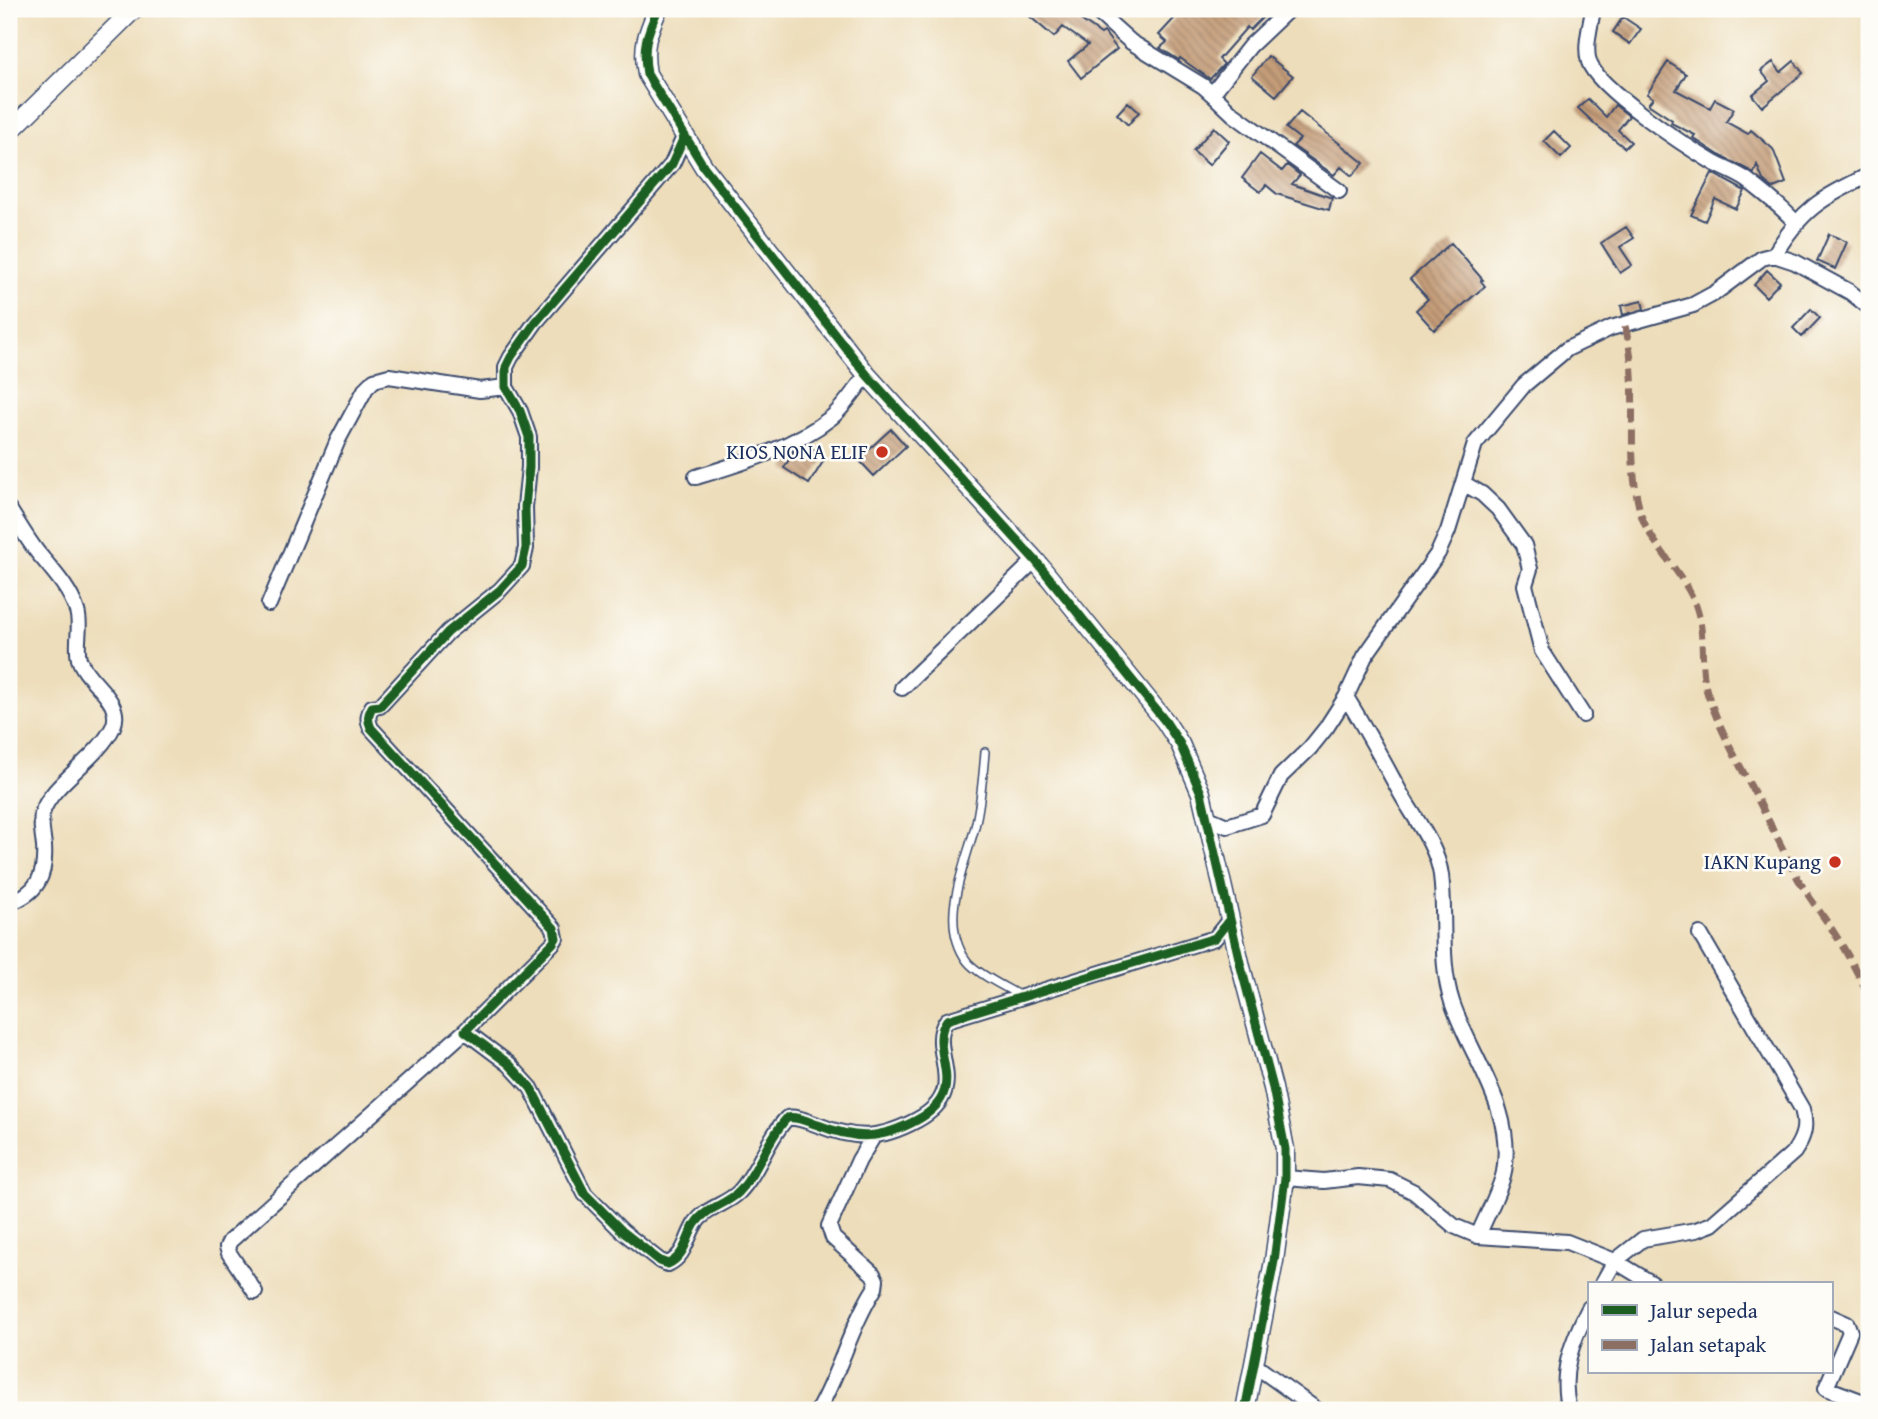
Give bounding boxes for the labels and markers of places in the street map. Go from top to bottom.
place label: KIOS NONA ELIF [726,436,868,467]
marker: KIOS NONA ELIF [874,444,890,460]
place label: IAKN Kupang [1704,846,1822,877]
marker: IAKN Kupang [1827,854,1843,870]

